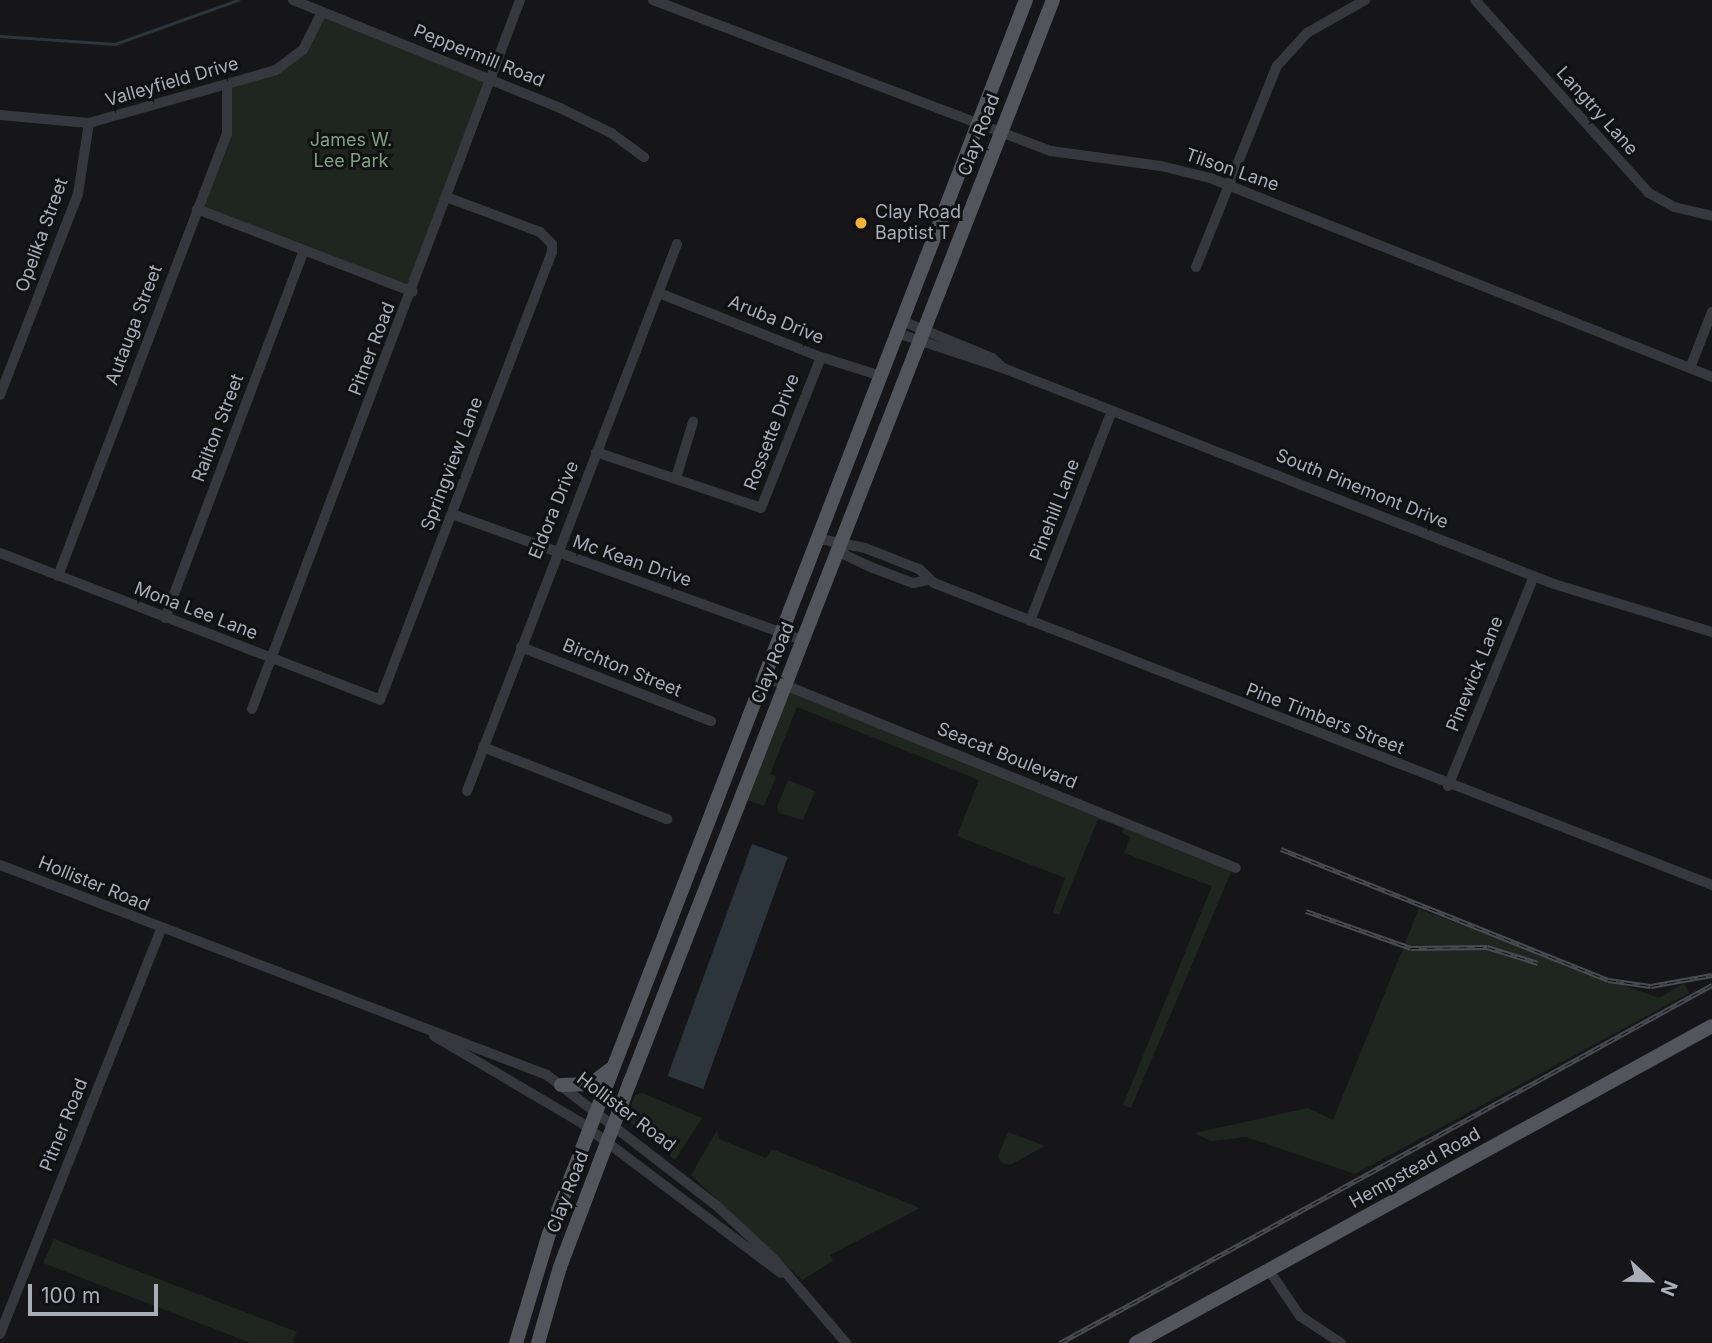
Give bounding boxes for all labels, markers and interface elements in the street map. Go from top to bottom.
street label: Peppermill Road [411,20,547,92]
street label: Valleyfield Drive [103,53,241,111]
street label: Langtry Lane [1552,62,1642,160]
street label: Clay Road [954,91,1004,179]
park label: James W. Lee Park [310,130,392,172]
street label: Tilson Lane [1182,144,1282,196]
street label: Opelika Street [11,175,73,295]
place label: Clay Road Baptist T [875,202,961,244]
marker: Clay Road Baptist T [853,215,869,231]
street label: Autauga Street [101,262,167,388]
street label: Aruba Drive [725,291,827,349]
street label: Pitner Road [344,299,400,399]
street label: Railton Street [188,371,248,485]
street label: Rossette Drive [740,371,804,493]
street label: Springview Lane [417,394,487,534]
street label: South Pinemont Drive [1272,444,1452,534]
street label: Pinehill Lane [1026,456,1084,564]
street label: Eldora Drive [525,458,583,562]
street label: Mc Kean Drive [570,531,694,591]
street label: Mona Lee Lane [131,578,261,644]
street label: Pinewick Lane [1442,613,1508,735]
street label: Clay Road [747,619,799,707]
street label: Birchton Street [559,634,685,702]
street label: Pine Timbers Street [1243,679,1407,759]
street label: Seacat Boulevard [934,718,1080,794]
street label: Hollister Road [35,852,153,916]
street label: Hollister Road [572,1068,680,1156]
street label: Pitner Road [36,1075,92,1175]
street label: Hempstead Road [1346,1123,1484,1213]
street label: Clay Road [543,1148,593,1236]
north arrow [1614,1245,1684,1315]
scale bar [32,1270,161,1314]
text: N [1656,1277,1682,1299]
text: 100 m [41,1283,100,1308]

